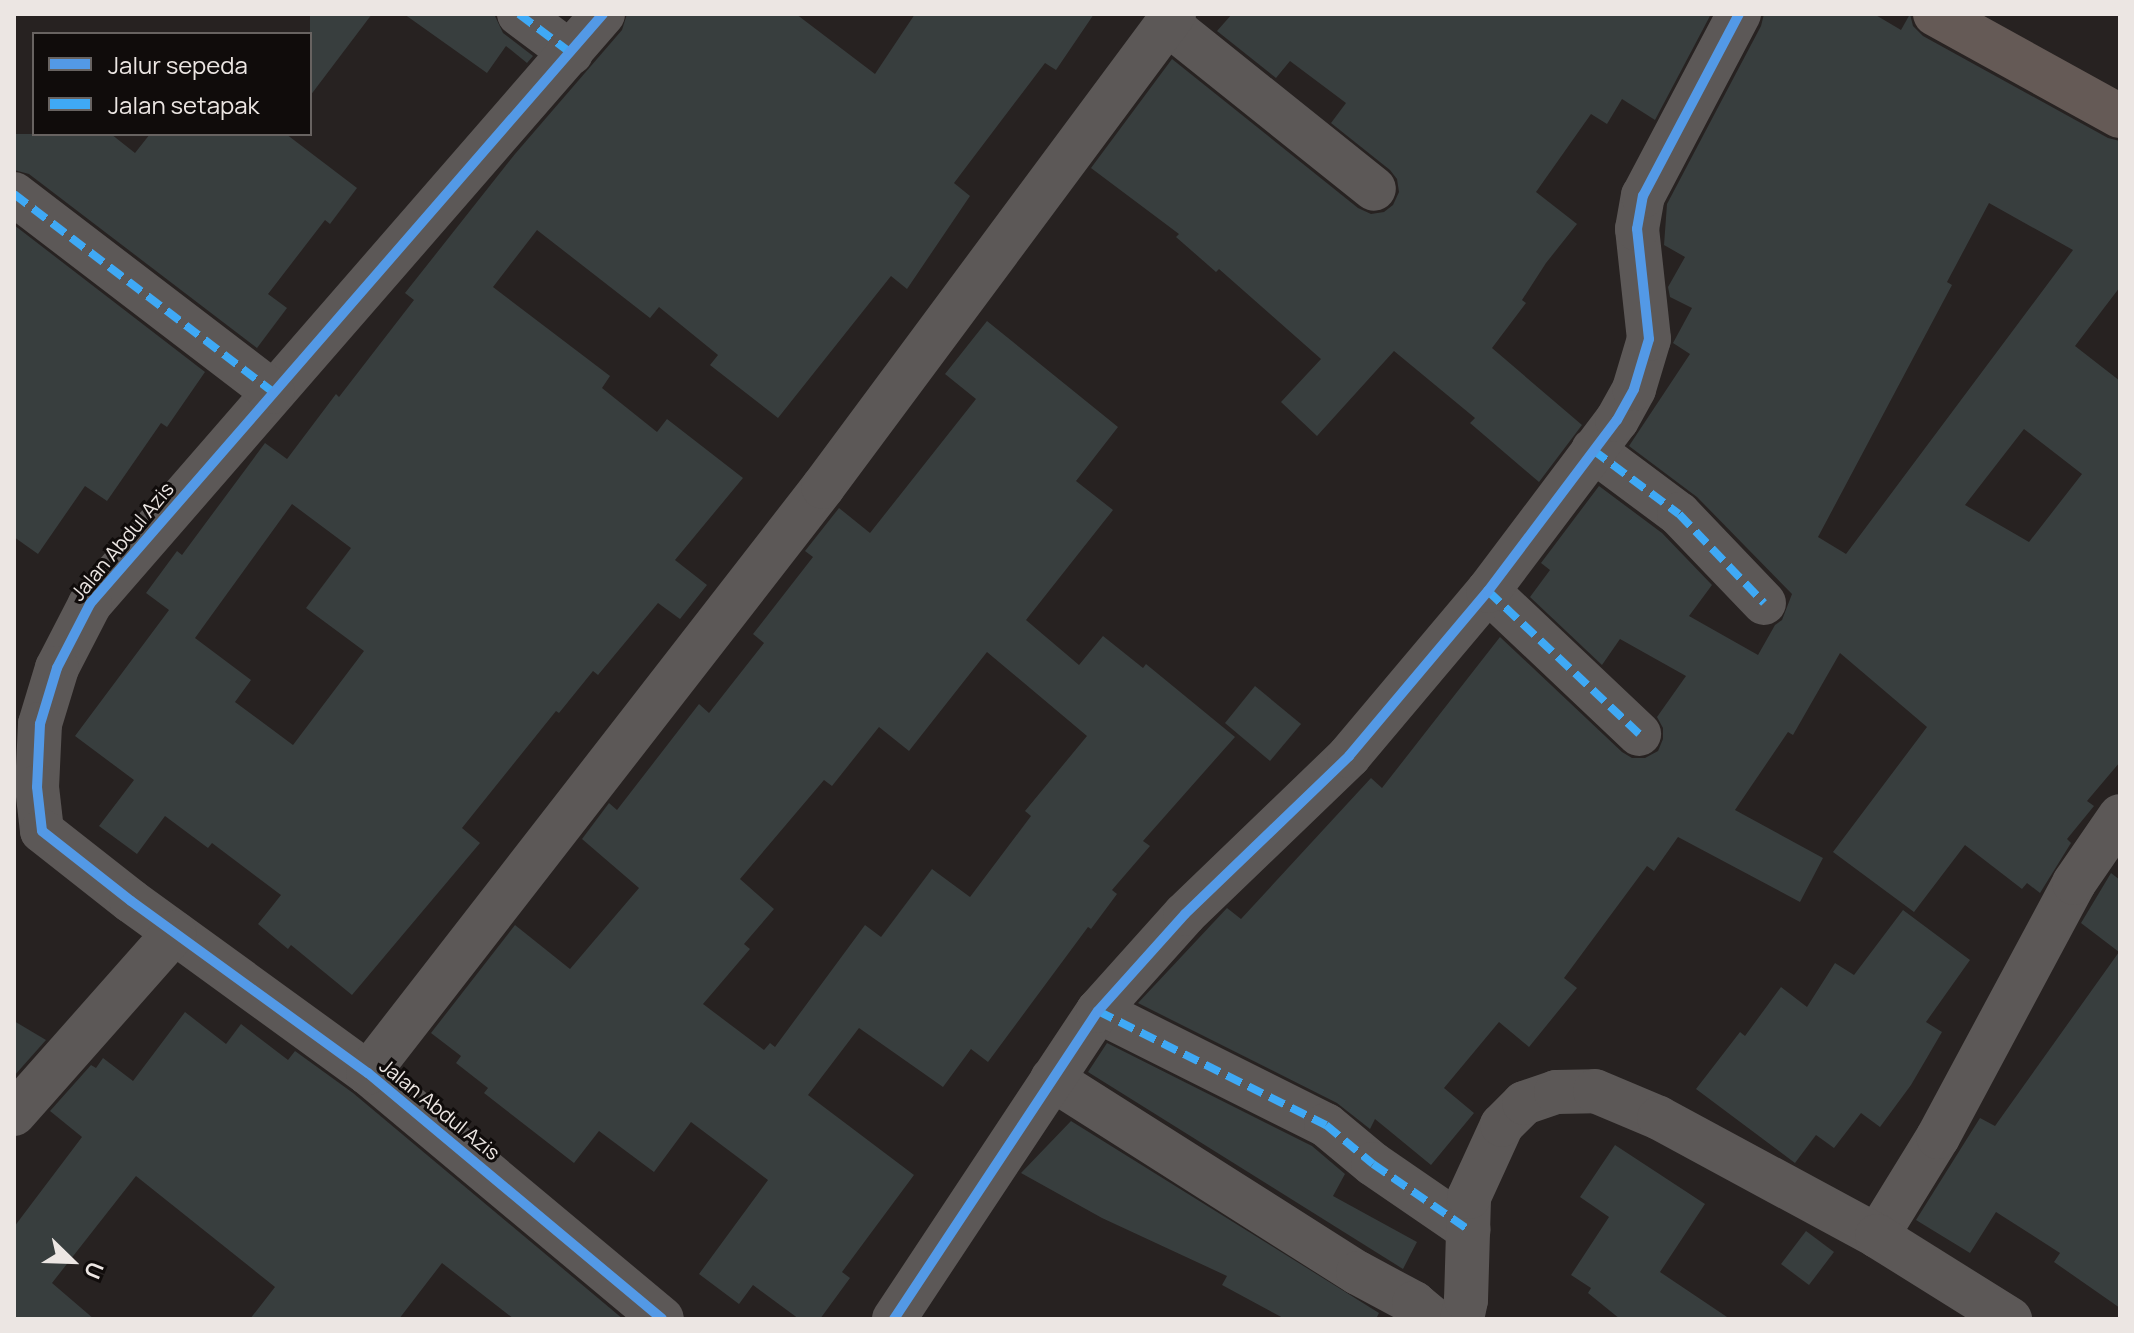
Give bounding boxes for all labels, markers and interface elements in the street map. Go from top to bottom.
legend [32,32,312,136]
text: Jalur sepeda [108,48,248,81]
text: Jalan setapak [108,88,259,121]
street label: Jalan Abdul Azis [65,477,179,605]
street label: Jalan Abdul Azis [375,1053,505,1165]
north arrow [32,1221,112,1301]
text: U [77,1257,111,1284]

